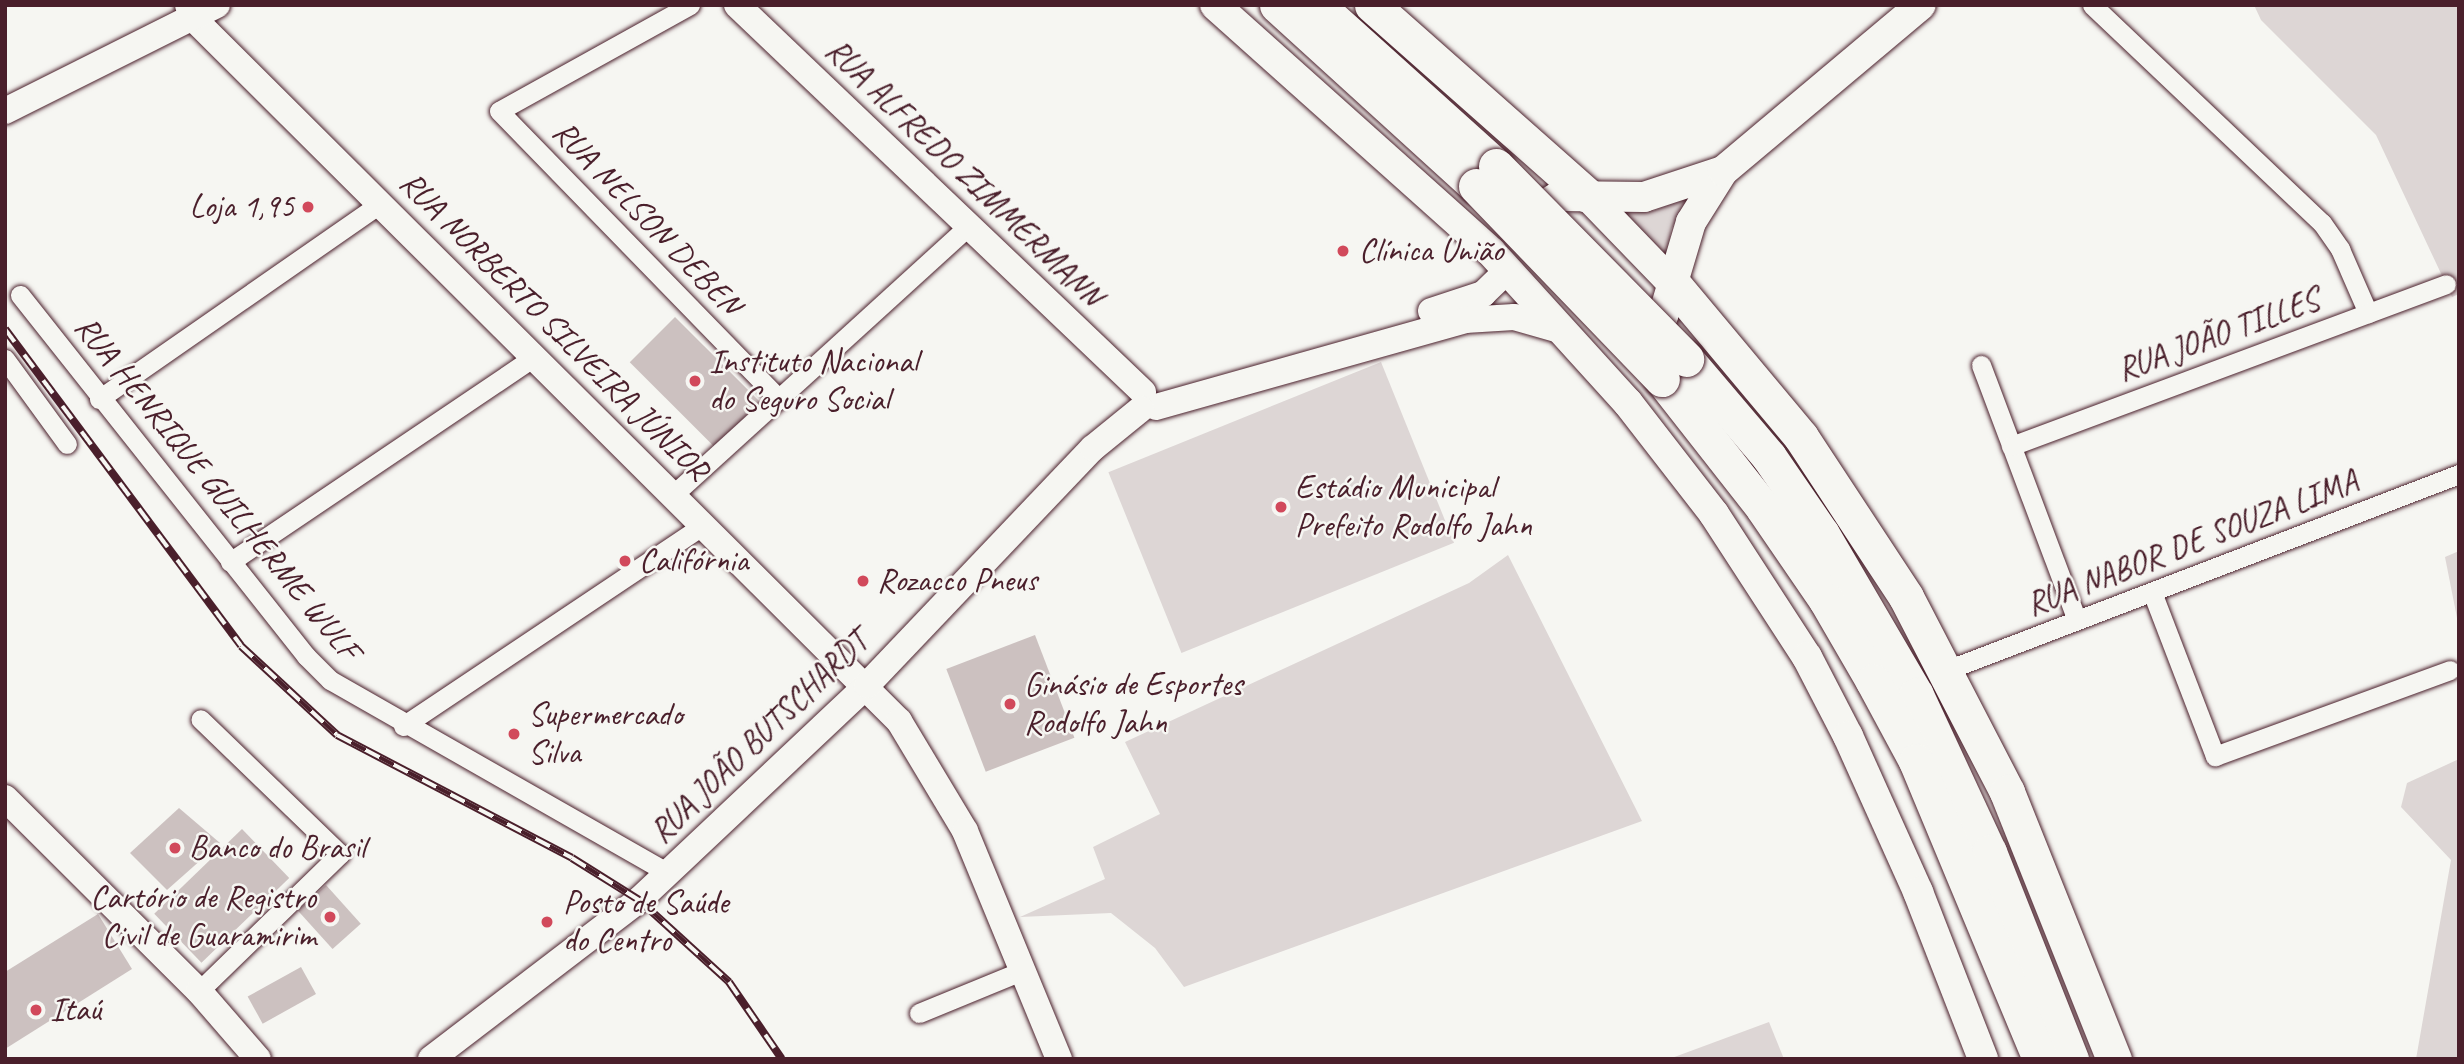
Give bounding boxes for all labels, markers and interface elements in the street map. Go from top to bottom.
street label: RUA ALFREDO ZIMMERMANN [817,30,1111,316]
street label: RUA NELSON DEBEN [544,112,750,324]
street label: RUA NORBERTO SILVEIRA JÚNIOR [391,163,717,489]
place label: Loja 1,95 [189,187,294,227]
marker: Loja 1,95 [300,199,316,215]
place label: Clínica União [1359,231,1503,271]
marker: Clínica União [1333,241,1353,261]
street label: RUA JOÃO TILLES [2112,280,2324,390]
street label: RUA HENRIQUE GUILHERME WULF [66,309,368,667]
place label: Instituto Nacional do Seguro Social [709,342,917,420]
marker: Instituto Nacional do Seguro Social [687,373,703,389]
street label: RUA NABOR DE SOUZA LIMA [2021,462,2363,624]
place label: Estádio Municipal Prefeito Rodolfo Jahn [1295,468,1533,546]
marker: Estádio Municipal Prefeito Rodolfo Jahn [1273,499,1289,515]
place label: Califórnia [639,541,748,581]
marker: Califórnia [617,553,633,569]
place label: Rozacco Pneus [877,561,1037,601]
marker: Rozacco Pneus [855,573,871,589]
street label: RUA JOÃO BUTSCHARDT [641,622,877,852]
place label: Ginásio de Esportes Rodolfo Jahn [1024,665,1242,743]
place label: Supermercado Silva [528,695,682,773]
marker: Ginásio de Esportes Rodolfo Jahn [1002,696,1018,712]
marker: Supermercado Silva [506,726,522,742]
place label: Banco do Brasil [189,828,366,868]
marker: Banco do Brasil [167,840,183,856]
place label: Cartório de Registro Civil de Guaramirim [90,878,316,956]
place label: Posto de Saúde do Centro [563,883,728,961]
marker: Cartório de Registro Civil de Guaramirim [322,909,338,925]
marker: Posto de Saúde do Centro [537,912,557,932]
place label: Itaú [50,990,101,1030]
marker: Itaú [28,1002,44,1018]

